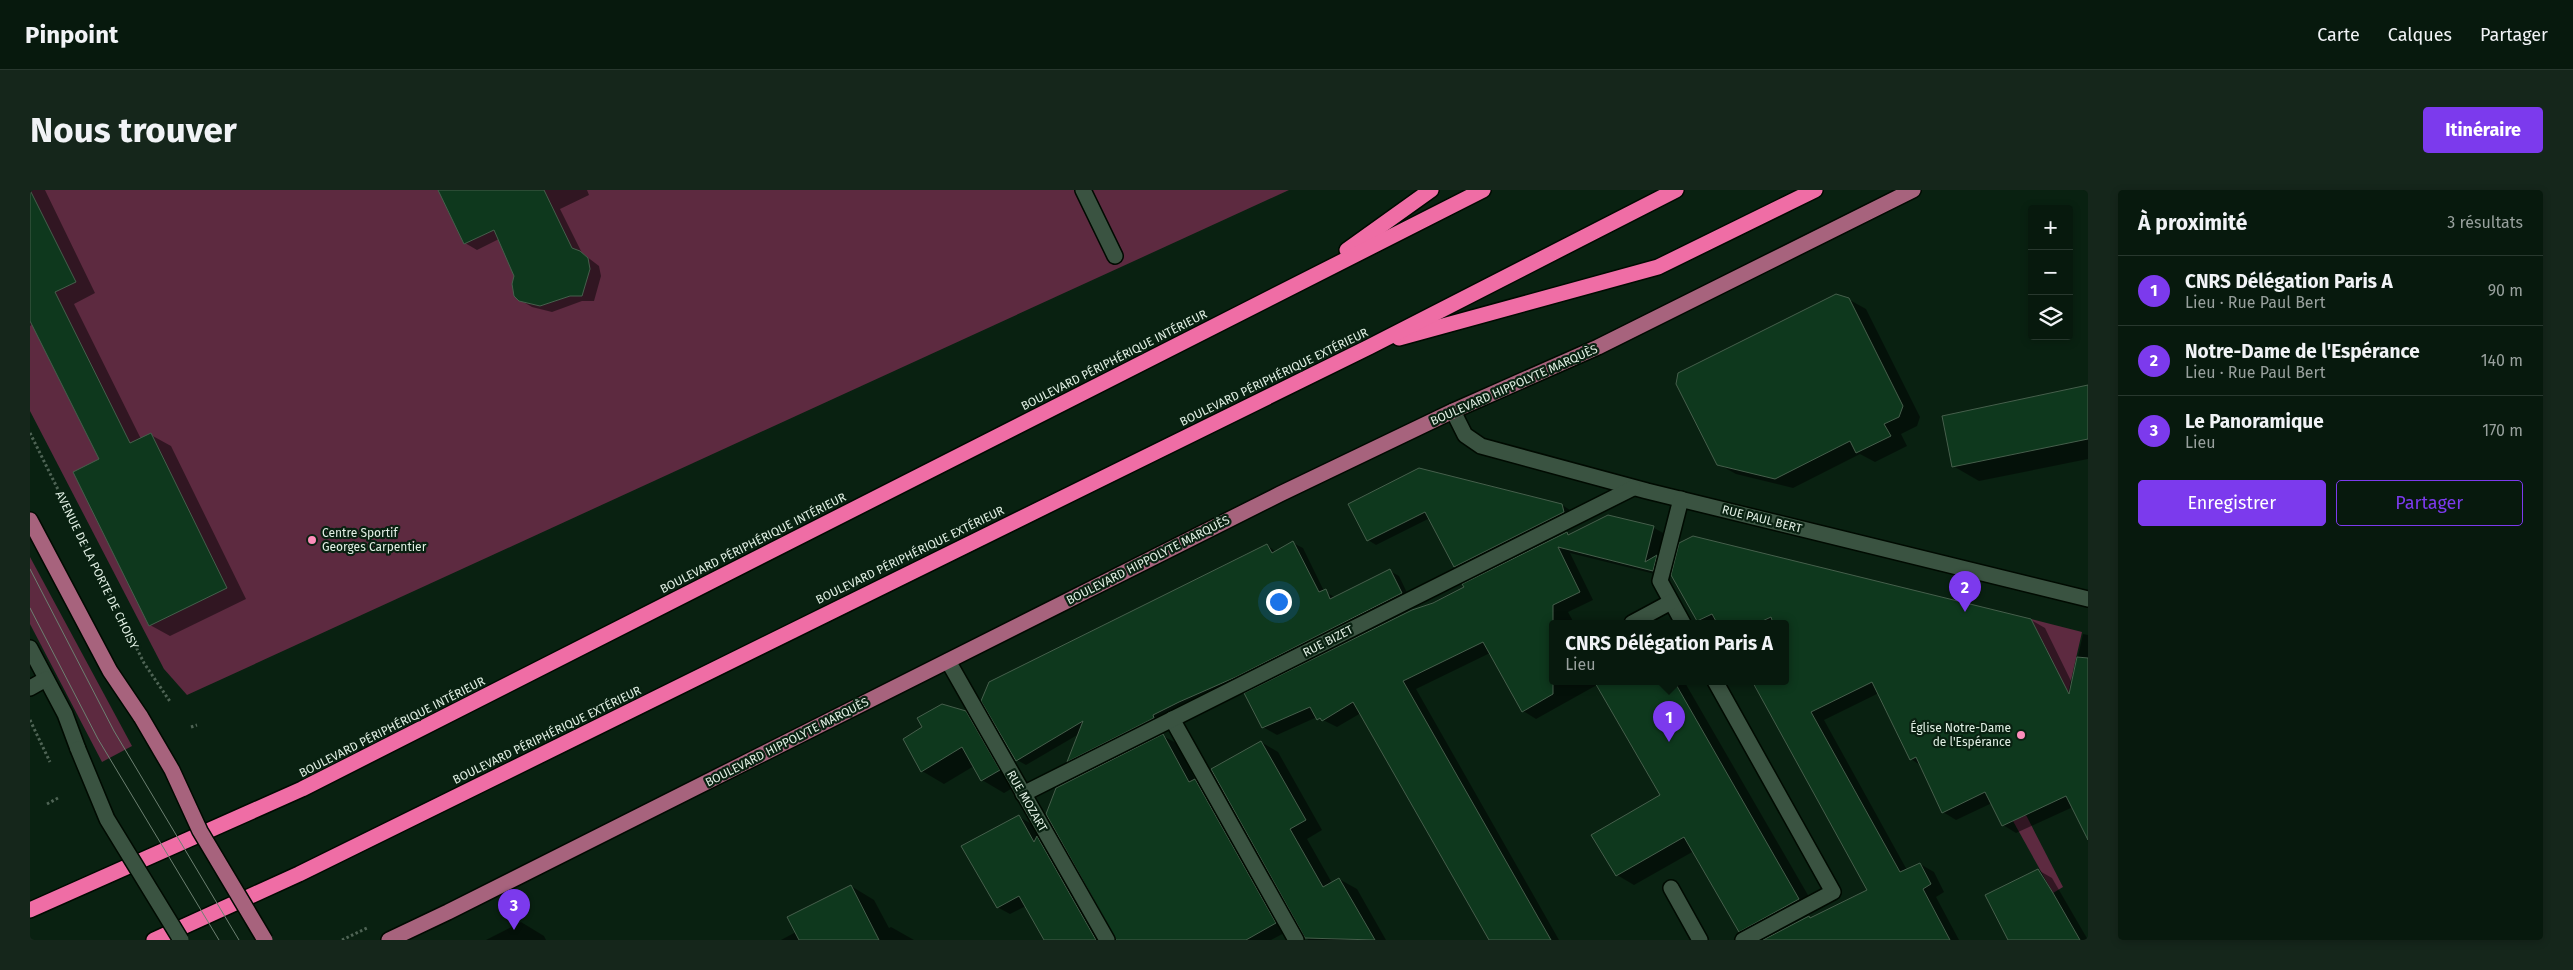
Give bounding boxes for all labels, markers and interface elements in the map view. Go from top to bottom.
text: Pinpoint [25,21,118,49]
text: Carte [2317,24,2360,46]
text: Calques [2388,24,2452,46]
text: Partager [2480,24,2548,46]
button: Itinéraire [2423,107,2543,153]
text: Nous trouver [30,109,237,151]
map controls [2028,205,2073,340]
button: + [2028,205,2073,250]
text: À proximité [2138,210,2247,236]
text: 3 résultats [2447,213,2523,232]
button: − [2028,250,2073,295]
text: CNRS Délégation Paris A [2185,270,2393,293]
text: 1 [2150,281,2158,300]
text: 90 m [2488,281,2523,300]
text: Lieu · Rue Paul Bert [2185,293,2326,312]
button: layers [2028,295,2073,340]
street label: BOULEVARD PÉRIPHÉRIQUE INTÉRIEUR [1018,306,1209,413]
street label: BOULEVARD PÉRIPHÉRIQUE EXTÉRIEUR [1177,324,1370,429]
text: Notre-Dame de l'Espérance [2185,340,2420,363]
street label: BOULEVARD HIPPOLYTE MARQUÈS [1428,341,1600,428]
text: 2 [2150,351,2158,370]
text: 140 m [2481,351,2523,370]
text: Lieu · Rue Paul Bert [2185,363,2326,382]
text: Le Panoramique [2185,410,2324,433]
text: 3 [2150,421,2158,440]
text: 170 m [2482,421,2523,440]
text: Lieu [2185,433,2216,452]
button: Enregistrer [2138,480,2326,526]
button: Partager [2336,480,2523,526]
street label: AVENUE DE LA PORTE DE CHOISY [53,489,142,652]
street label: BOULEVARD PÉRIPHÉRIQUE INTÉRIEUR [657,489,848,596]
street label: BOULEVARD PÉRIPHÉRIQUE EXTÉRIEUR [813,502,1006,607]
street label: RUE PAUL BERT [1721,502,1804,536]
street label: BOULEVARD HIPPOLYTE MARQUÈS [1064,512,1232,607]
place label: Centre Sportif Georges Carpentier [322,526,427,554]
marker: Centre Sportif Georges Carpentier [306,534,318,546]
pin: 2 [1949,571,1981,612]
your location [1266,589,1292,615]
popup [1549,620,1789,685]
street label: RUE BIZET [1301,622,1356,660]
text: CNRS Délégation Paris A [1565,632,1773,655]
text: Lieu [1565,655,1596,674]
street label: BOULEVARD PÉRIPHÉRIQUE INTÉRIEUR [296,673,487,780]
street label: BOULEVARD PÉRIPHÉRIQUE EXTÉRIEUR [450,682,643,787]
street label: BOULEVARD HIPPOLYTE MARQUÈS [703,694,871,789]
pin: 1 [1653,701,1685,742]
place label: Église Notre-Dame de l'Espérance [1910,720,2011,749]
marker: Église Notre-Dame de l'Espérance [2015,729,2027,741]
street label: RUE MOZART [1004,768,1051,835]
pin: 3 [498,889,530,930]

